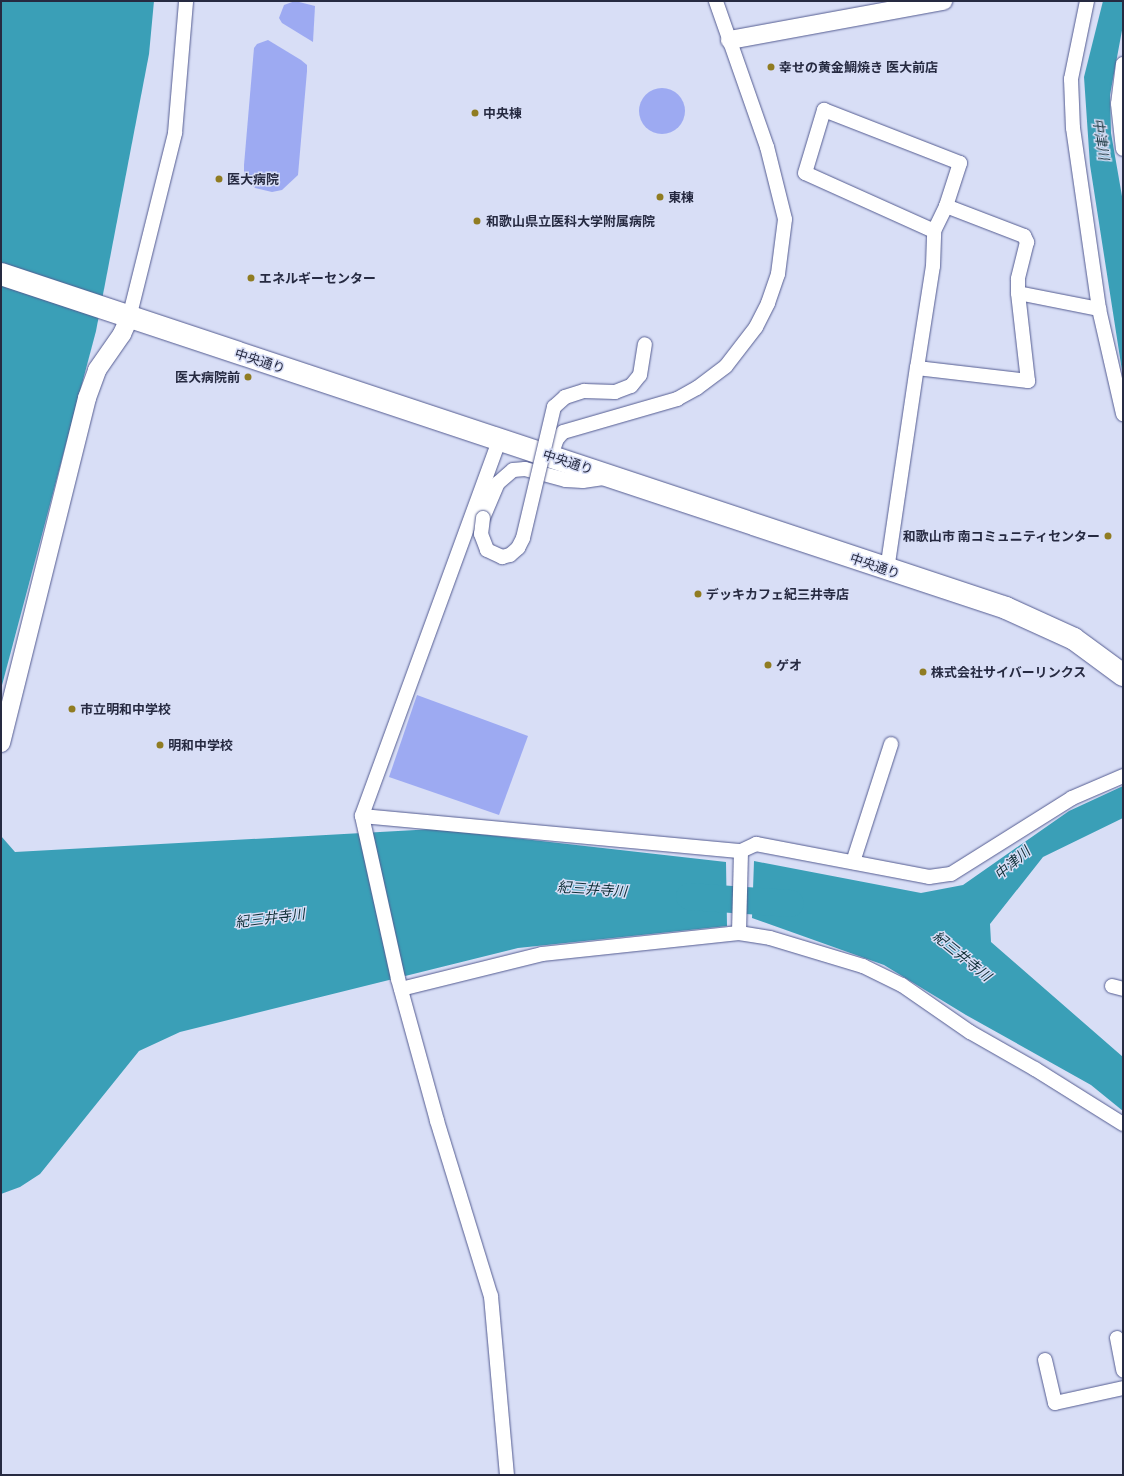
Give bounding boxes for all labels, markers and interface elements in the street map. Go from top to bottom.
place label: 幸せの黄金鯛焼き 医大前店 [779,59,938,75]
marker: 幸せの黄金鯛焼き 医大前店 [766,62,776,72]
place label: 中央棟 [483,105,522,121]
marker: 中央棟 [470,108,480,118]
water label: 中津川 [1089,117,1113,161]
place label: 医大病院 [227,171,279,187]
marker: 医大病院 [214,174,224,184]
place label: 東棟 [668,189,694,205]
marker: 東棟 [655,192,665,202]
place label: 和歌山県立医科大学附属病院 [486,213,655,229]
marker: 和歌山県立医科大学附属病院 [471,215,483,227]
place label: エネルギーセンター [259,270,376,286]
marker: エネルギーセンター [246,273,256,283]
street label: 中央通り [233,346,287,376]
place label: 医大病院前 [175,369,240,385]
marker: 医大病院前 [243,372,253,382]
street label: 中央通り [541,447,595,477]
place label: 和歌山市 南コミュニティセンター [902,528,1100,544]
marker: 和歌山市 南コミュニティセンター [1103,531,1113,541]
street label: 中央通り [848,550,902,582]
place label: デッキカフェ紀三井寺店 [706,586,849,602]
marker: デッキカフェ紀三井寺店 [693,589,703,599]
place label: ゲオ [776,657,802,673]
marker: ゲオ [763,660,773,670]
place label: 株式会社サイバーリンクス [931,664,1087,680]
marker: 株式会社サイバーリンクス [918,667,928,677]
place label: 市立明和中学校 [80,701,171,717]
marker: 市立明和中学校 [67,704,77,714]
place label: 明和中学校 [168,737,233,753]
marker: 明和中学校 [155,740,165,750]
water label: 中津川 [991,843,1033,883]
water label: 紀三井寺川 [556,878,628,900]
water label: 紀三井寺川 [234,905,306,931]
water label: 紀三井寺川 [930,927,994,985]

